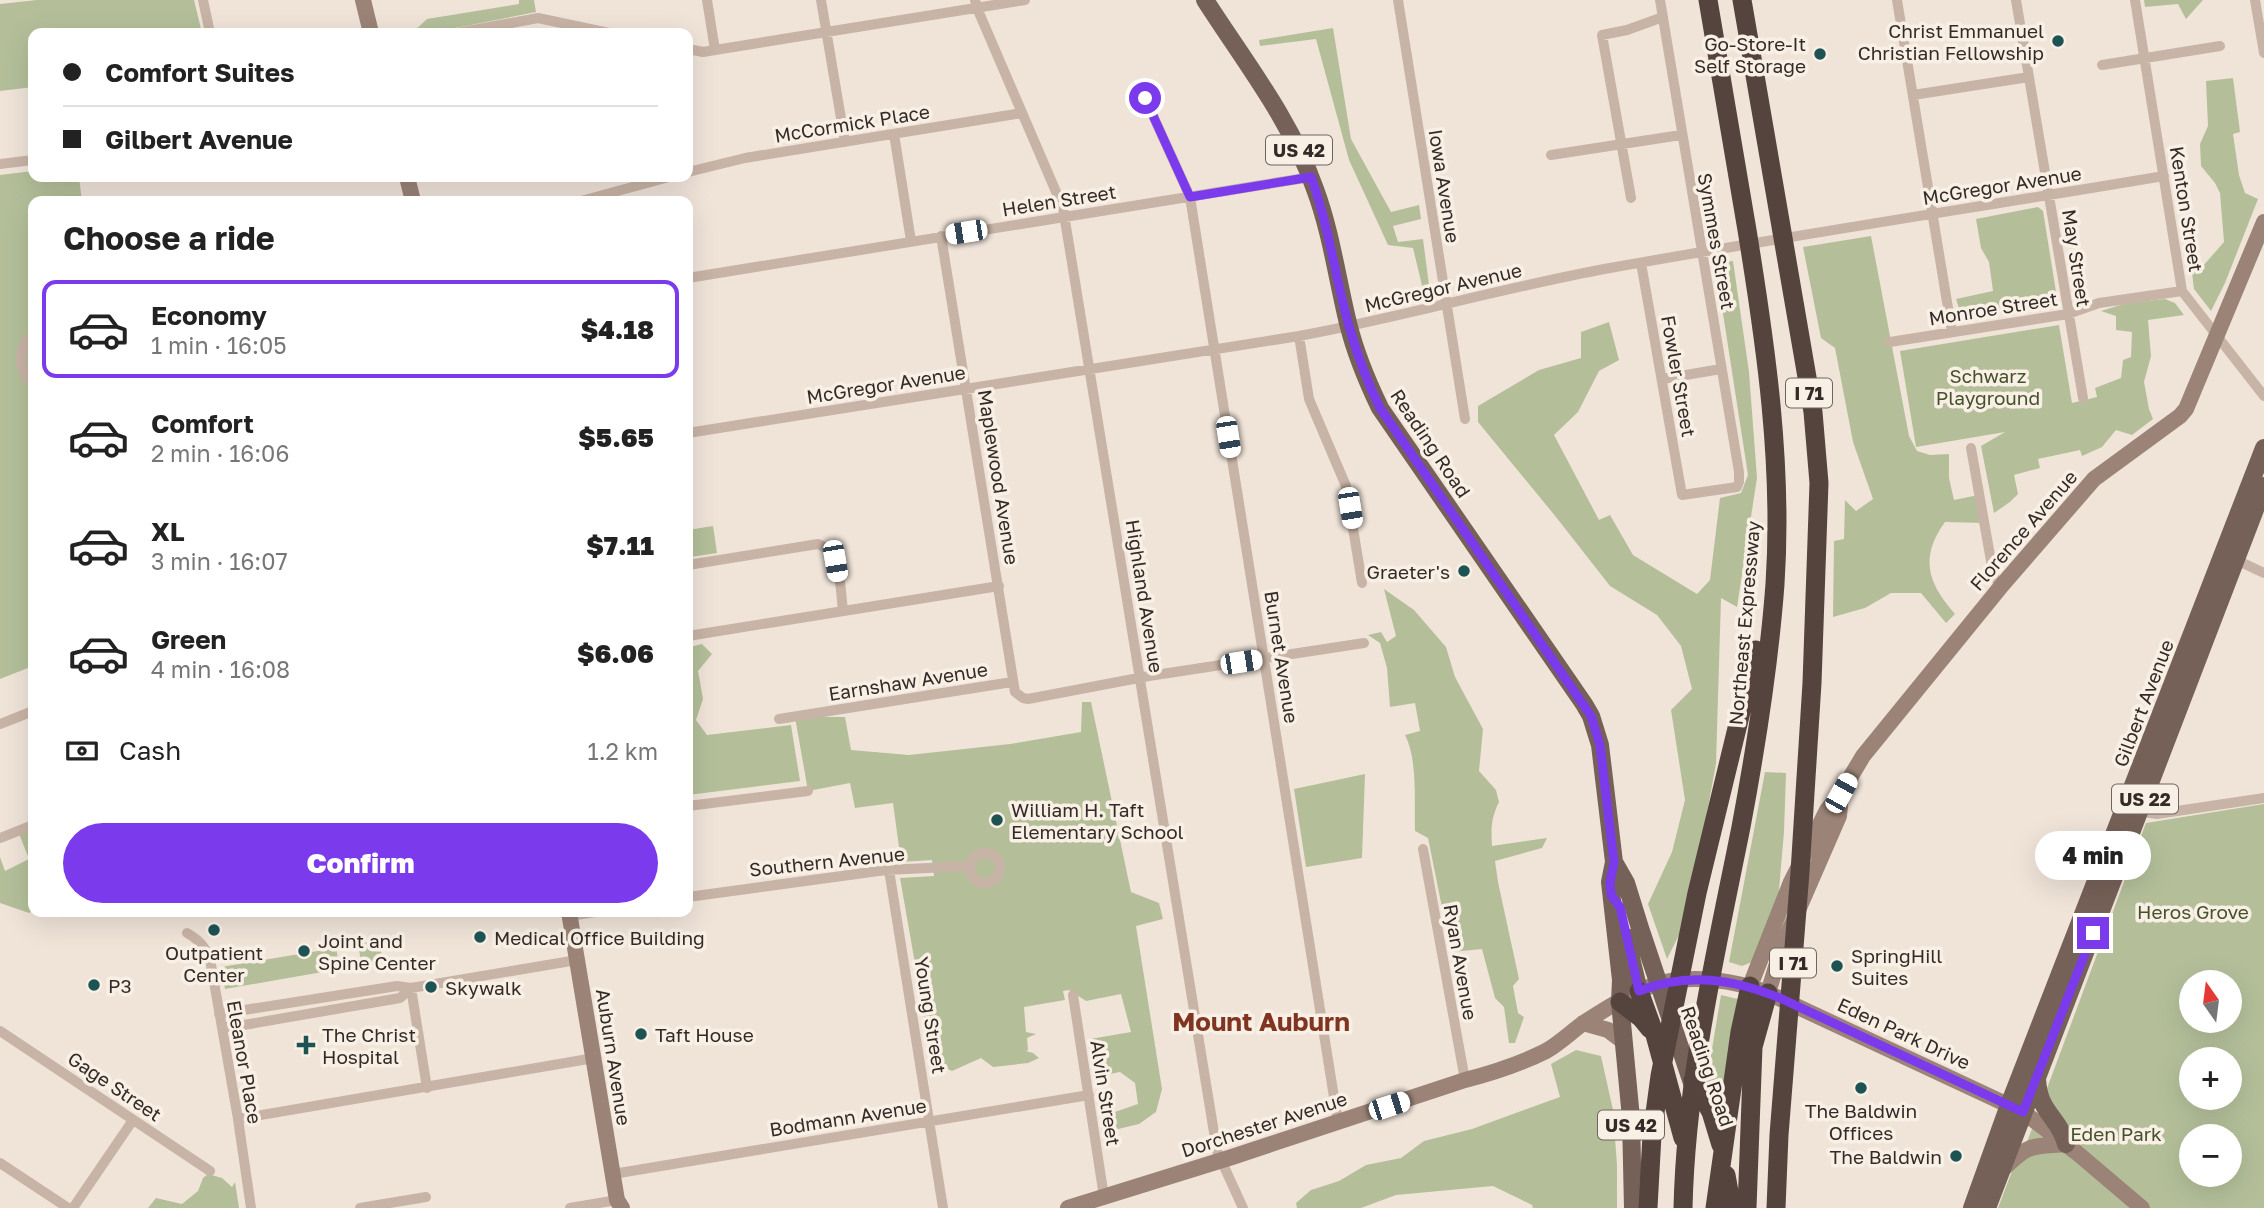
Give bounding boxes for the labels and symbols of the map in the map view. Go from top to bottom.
place label: Christ Emmanuel Christian Fellowship [1858,19,2044,64]
place label: Go-Store-It Self Storage [1694,32,1806,77]
marker: Christ Emmanuel Christian Fellowship [2050,33,2066,49]
marker: Go-Store-It Self Storage [1812,46,1828,62]
route start [1129,82,1161,114]
street label: McCormick Place [773,99,931,147]
street label: Iowa Avenue [1425,128,1465,244]
road number: US 42 [1266,135,1332,164]
street label: Kenton Street [2166,145,2208,273]
street label: McGregor Avenue [1921,161,2083,209]
street label: Symmes Street [1694,171,1740,311]
street label: Helen Street [1000,180,1118,220]
street label: May Street [2058,208,2096,308]
car [944,218,989,246]
street label: McGregor Avenue [1362,258,1524,316]
street label: Monroe Street [1927,286,2059,330]
street label: Fowler Street [1657,313,1701,439]
street label: McGregor Avenue [805,360,967,408]
park label: Schwarz Playground [1936,364,2040,409]
road number: I 71 [1786,379,1832,408]
street label: Reading Road [1386,384,1476,502]
street label: Maplewood Avenue [974,388,1024,566]
car [1215,415,1242,459]
street label: Florence Avenue [1965,465,2081,595]
car [1337,486,1364,530]
street label: Highland Avenue [1122,518,1168,674]
street label: Northeast Expressway [1724,519,1764,726]
car [822,538,849,584]
place label: Graeter's [1367,560,1450,583]
marker: Graeter's [1456,563,1472,579]
street label: Burnet Avenue [1260,589,1304,725]
street label: Gilbert Avenue [2108,636,2178,770]
car [1219,648,1264,676]
street label: Earnshaw Avenue [827,657,989,705]
car [1822,770,1861,816]
road number: US 22 [2112,784,2178,814]
place label: William H. Taft Elementary School [1011,798,1184,843]
marker: William H. Taft Elementary School [989,812,1005,828]
callout: 4 min [2035,832,2151,880]
street label: Southern Avenue [748,841,906,881]
park label: Heros Grove [2137,900,2249,923]
street label: Ryan Avenue [1439,902,1483,1022]
route end [2077,917,2109,949]
marker: Outpatient Center [206,922,222,938]
place label: Medical Office Building [494,926,705,949]
place label: Joint and Spine Center [318,929,436,974]
marker: Medical Office Building [472,929,488,945]
place label: Outpatient Center [165,941,263,986]
marker: Joint and Spine Center [296,943,312,959]
place label: SpringHill Suites [1851,944,1942,989]
road number: I 71 [1770,948,1816,978]
street label: Young Street [910,955,952,1075]
marker: SpringHill Suites [1829,958,1845,974]
north arrow [2179,970,2242,1032]
place label: P3 [108,974,132,997]
place label: Skywalk [445,976,522,999]
marker: P3 [86,977,102,993]
marker: Skywalk [423,979,439,995]
street label: Auburn Avenue [592,987,636,1127]
street label: Eden Park Drive [1834,992,1974,1074]
street label: Eleanor Place [223,998,267,1126]
street label: Reading Road [1677,1003,1739,1129]
district label: Mount Auburn [1172,1006,1350,1037]
place label: The Christ Hospital [322,1023,416,1068]
place label: Taft House [655,1023,754,1046]
marker: Taft House [633,1026,649,1042]
marker: The Christ Hospital [296,1035,316,1055]
street label: Alvin Street [1086,1039,1126,1147]
street label: Gage Street [64,1046,166,1126]
marker: The Baldwin Offices [1853,1080,1869,1096]
street label: Dorchester Avenue [1178,1086,1350,1162]
car [1366,1090,1413,1122]
street label: Bodmann Avenue [768,1093,928,1141]
place label: The Baldwin Offices [1805,1099,1917,1144]
road number: US 42 [1598,1110,1664,1140]
park label: Eden Park [2070,1122,2162,1145]
place label: The Baldwin [1830,1145,1942,1168]
marker: The Baldwin [1948,1148,1964,1164]

